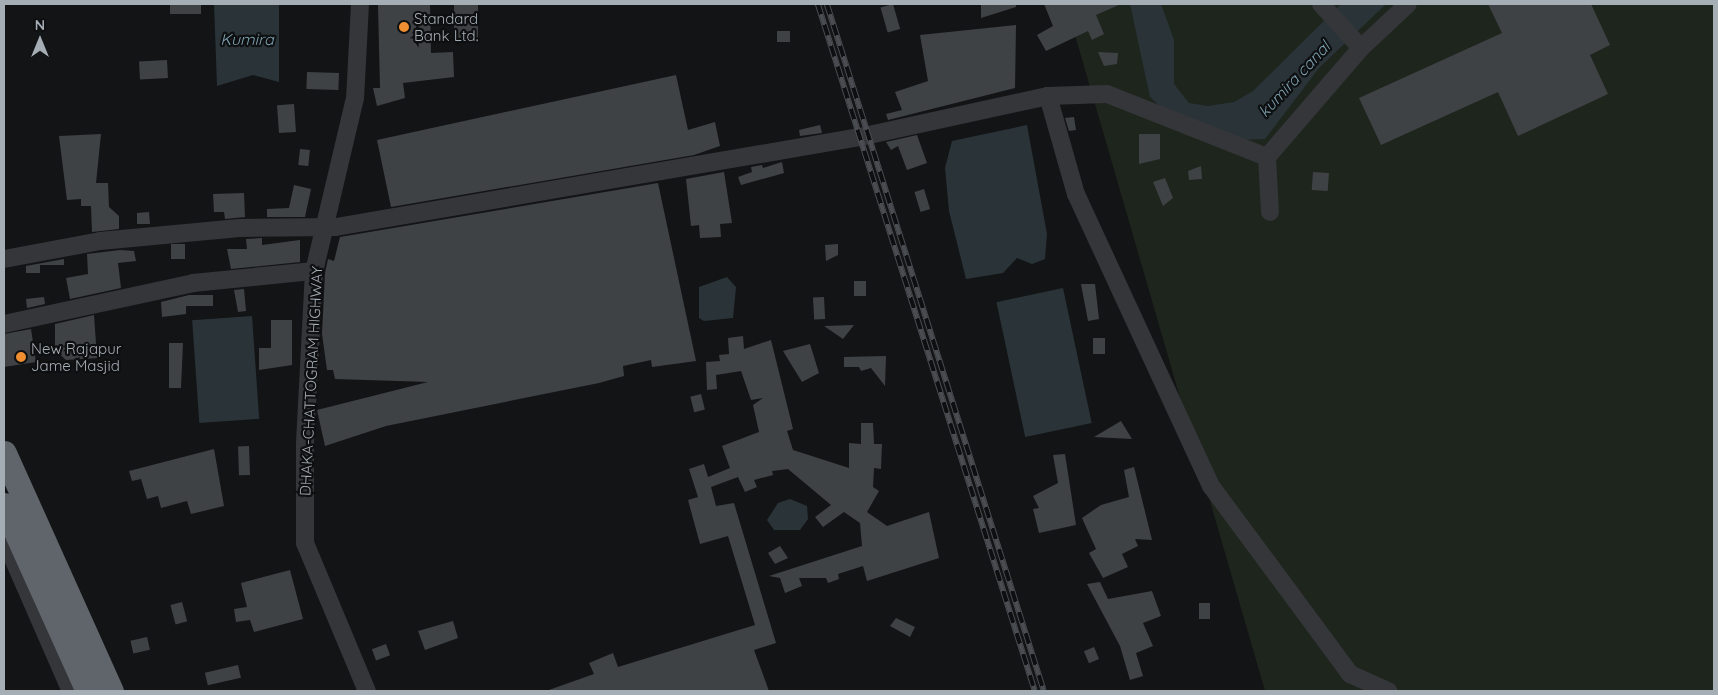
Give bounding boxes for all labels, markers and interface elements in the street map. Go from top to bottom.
place label: Standard Bank Ltd. [414,9,478,44]
north arrow [15,15,65,65]
text: N [35,16,45,34]
marker: Standard Bank Ltd. [398,21,410,33]
water label: Kumira [220,29,274,49]
water label: kumira canal [1254,37,1334,121]
street label: DHAKA-CHATTOGRAM HIGHWAY [296,266,326,496]
place label: New Rajapur Jame Masjid [31,339,122,374]
marker: New Rajapur Jame Masjid [15,351,27,363]

